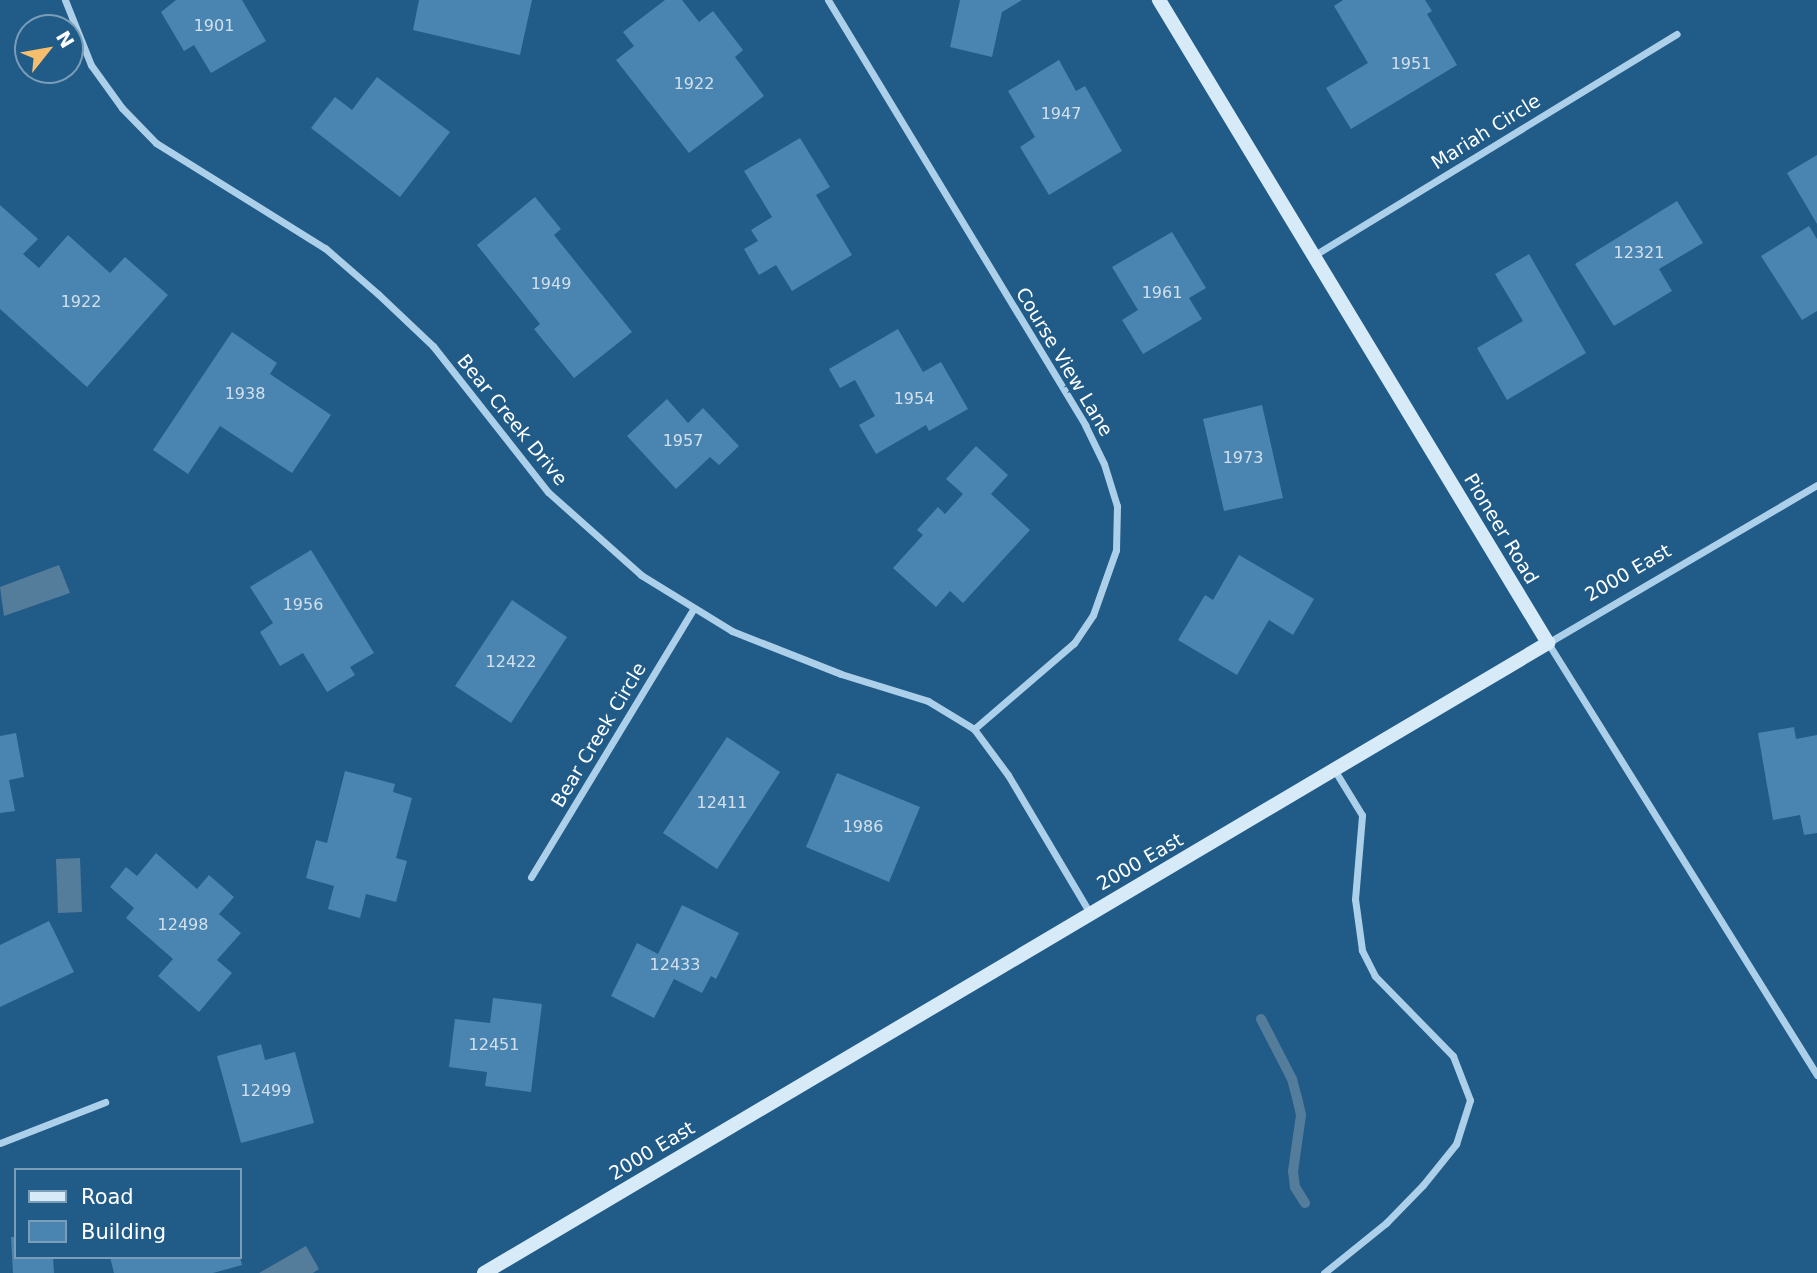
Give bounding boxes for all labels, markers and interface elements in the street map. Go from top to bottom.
north arrow [14,14,84,84]
house number: 1901 [194,16,234,36]
text: N [52,27,79,52]
house number: 1951 [1391,54,1431,74]
house number: 1922 [674,74,714,94]
street label: Mariah Circle [1427,89,1545,175]
house number: 1947 [1041,104,1081,124]
house number: 12321 [1614,243,1664,263]
house number: 1949 [531,274,571,294]
house number: 1961 [1142,283,1182,303]
street label: Course View Lane [1011,284,1117,440]
house number: 1922 [61,292,101,312]
street label: Bear Creek Drive [452,350,572,490]
house number: 1938 [225,384,265,404]
house number: 1954 [894,389,934,409]
house number: 1957 [663,431,703,451]
house number: 1973 [1223,448,1263,468]
street label: Pioneer Road [1459,470,1543,588]
street label: 2000 East [1581,539,1675,607]
house number: 1956 [283,595,323,615]
house number: 12422 [486,652,536,672]
street label: Bear Creek Circle [547,659,651,811]
house number: 12411 [697,793,747,813]
house number: 1986 [843,817,883,837]
street label: 2000 East [1093,828,1187,896]
house number: 12498 [158,915,208,935]
house number: 12433 [650,955,700,975]
house number: 12451 [469,1035,519,1055]
house number: 12499 [241,1081,291,1101]
street label: 2000 East [605,1117,699,1185]
legend [14,1168,242,1259]
text: Road [81,1185,134,1209]
text: Building [81,1220,166,1244]

